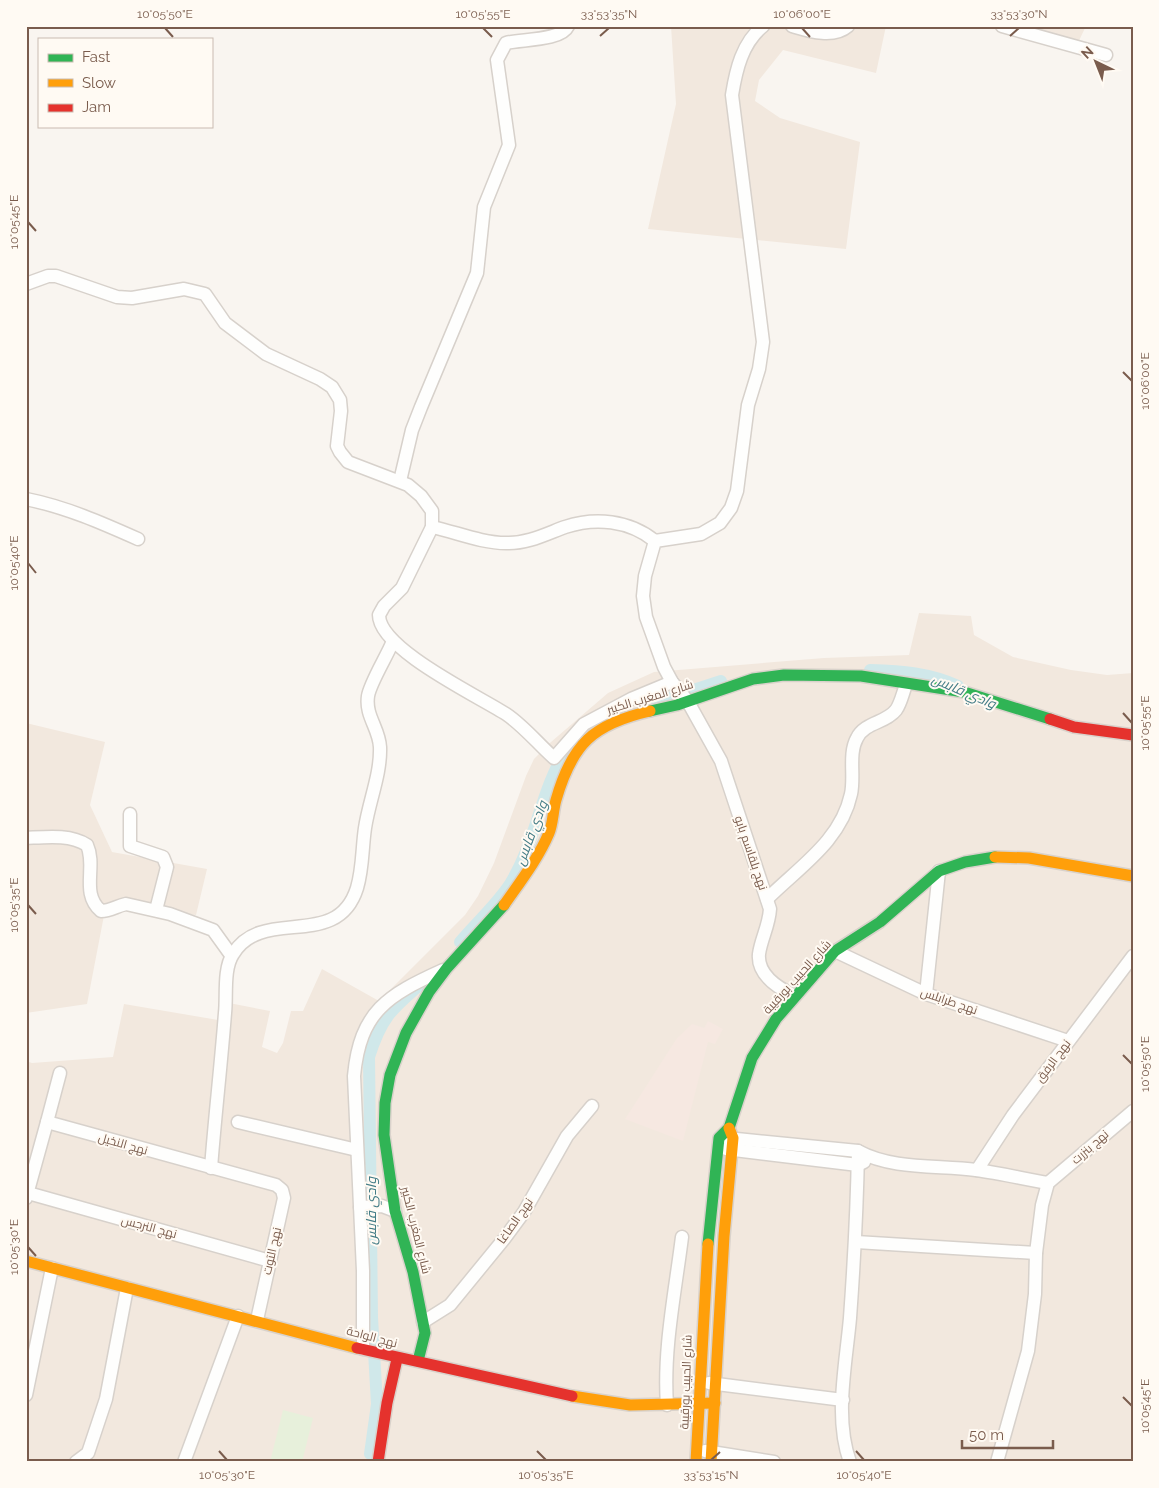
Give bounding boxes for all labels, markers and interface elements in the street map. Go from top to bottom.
text: 10°05'50"E [137,7,193,21]
text: 10°05'55"E [455,7,511,21]
text: 33°53'35"N [581,7,637,21]
text: 10°06'00"E [773,7,831,21]
text: 33°53'30"N [990,7,1048,21]
legend [38,38,212,128]
north arrow [1072,38,1122,88]
text: N [1078,43,1096,62]
text: Fast [82,48,110,66]
text: Slow [82,74,116,92]
text: Jam [82,98,111,116]
text: 10°05'45"E [7,195,21,249]
text: 10°06'00"E [1138,352,1152,410]
text: 10°05'40"E [7,535,21,591]
water label: وادي قابس [928,670,1000,716]
street label: شارع المغرب الكبير [604,677,695,718]
text: 10°05'55"E [1138,695,1152,751]
water label: وادي قابس [511,797,555,869]
street label: نهج بلقاسم بابو [731,814,770,892]
text: 10°05'35"E [7,877,21,933]
street label: شارع الحبيب بورقيبة [760,937,835,1017]
street label: نهج طرابلس [918,985,979,1018]
text: 10°05'50"E [1138,1036,1152,1092]
street label: نهج الرفق [1032,1037,1074,1086]
street label: نهج بنزرت [1069,1127,1112,1168]
street label: نهج النخيل [96,1130,149,1159]
water label: وادي قابس [363,1176,383,1245]
street label: شارع المغرب الكبير [397,1184,434,1276]
street label: نهج الصاغا [494,1195,537,1247]
street label: نهج النرجس [119,1213,178,1242]
text: 10°05'30"E [7,1219,21,1275]
street label: نهج التوت [260,1226,285,1276]
street label: نهج الواحة [345,1324,399,1351]
street label: شارع الحبيب بورقيبة [677,1334,696,1430]
text: 10°05'45"E [1138,1379,1152,1433]
scale bar [962,1418,1053,1450]
text: 50 m [969,1426,1004,1444]
text: 10°05'30"E [199,1468,255,1482]
text: 10°05'35"E [518,1468,574,1482]
text: 33°53'15"N [683,1468,739,1482]
text: 10°05'40"E [836,1468,892,1482]

